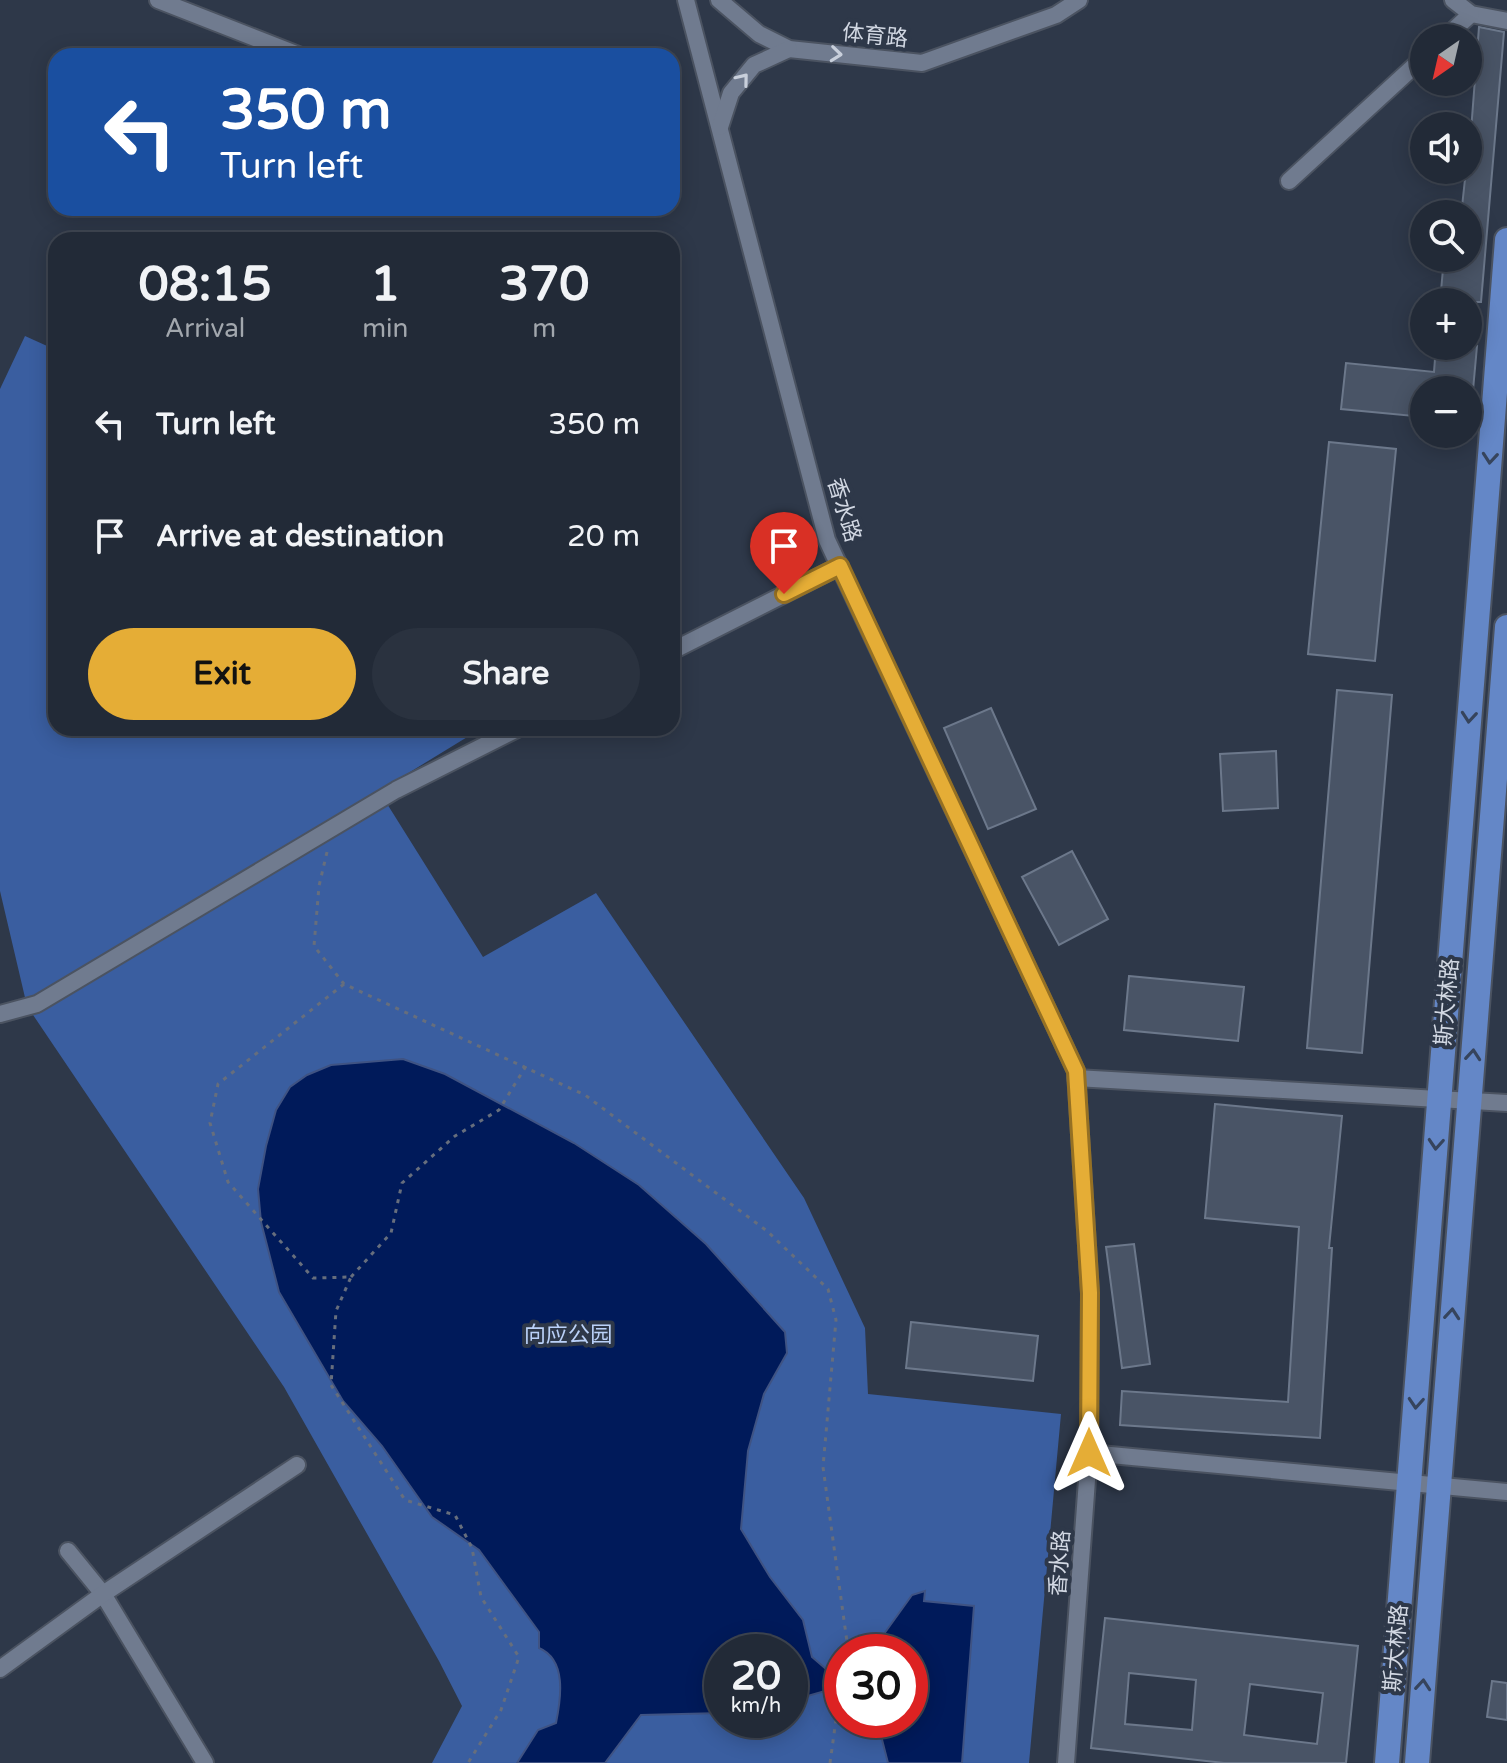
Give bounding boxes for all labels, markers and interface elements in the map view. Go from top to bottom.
street label: 体育路 [841,20,909,52]
north arrow [1410,24,1482,96]
map controls [1410,24,1482,448]
one-way arrow [830,45,843,62]
one-way arrow [733,73,748,88]
text: 350 m [220,77,391,144]
icon: left [88,80,192,184]
button: sound [1410,112,1482,184]
text: Turn left [220,145,363,188]
button: search [1410,200,1482,272]
text: 08:15 [139,256,272,314]
text: 1 [370,256,400,314]
text: 370 [499,256,589,314]
button: + [1410,288,1482,360]
text: Arrival [165,313,245,344]
text: min [362,313,408,344]
text: m [532,313,556,344]
button: − [1410,376,1482,448]
icon: left [88,402,132,446]
text: Turn left [156,406,275,443]
text: 350 m [548,406,640,443]
one-way arrow [1482,452,1499,465]
street label: 香水路 [822,475,866,545]
pin [750,512,818,594]
icon: arrive [88,514,132,558]
text: Arrive at destination [156,518,444,555]
text: 20 m [567,518,640,555]
icon: arrive [762,524,806,568]
button: Exit [88,628,356,720]
button: Share [372,628,640,720]
one-way arrow [1461,711,1478,724]
street label: 斯大林路 [1430,957,1464,1047]
one-way arrow [1464,1048,1481,1061]
one-way arrow [1427,1138,1444,1151]
one-way arrow [1443,1307,1460,1320]
park label: 向应公园 [524,1322,612,1348]
one-way arrow [1408,1397,1425,1410]
position arrow [1047,1411,1131,1495]
street label: 香水路 [1045,1529,1075,1597]
street label: 斯大林路 [1379,1603,1413,1693]
speed limit sign: 30 [824,1634,928,1738]
text: 20 [731,1652,781,1700]
one-way arrow [1414,1678,1431,1691]
text: km/h [731,1694,781,1718]

